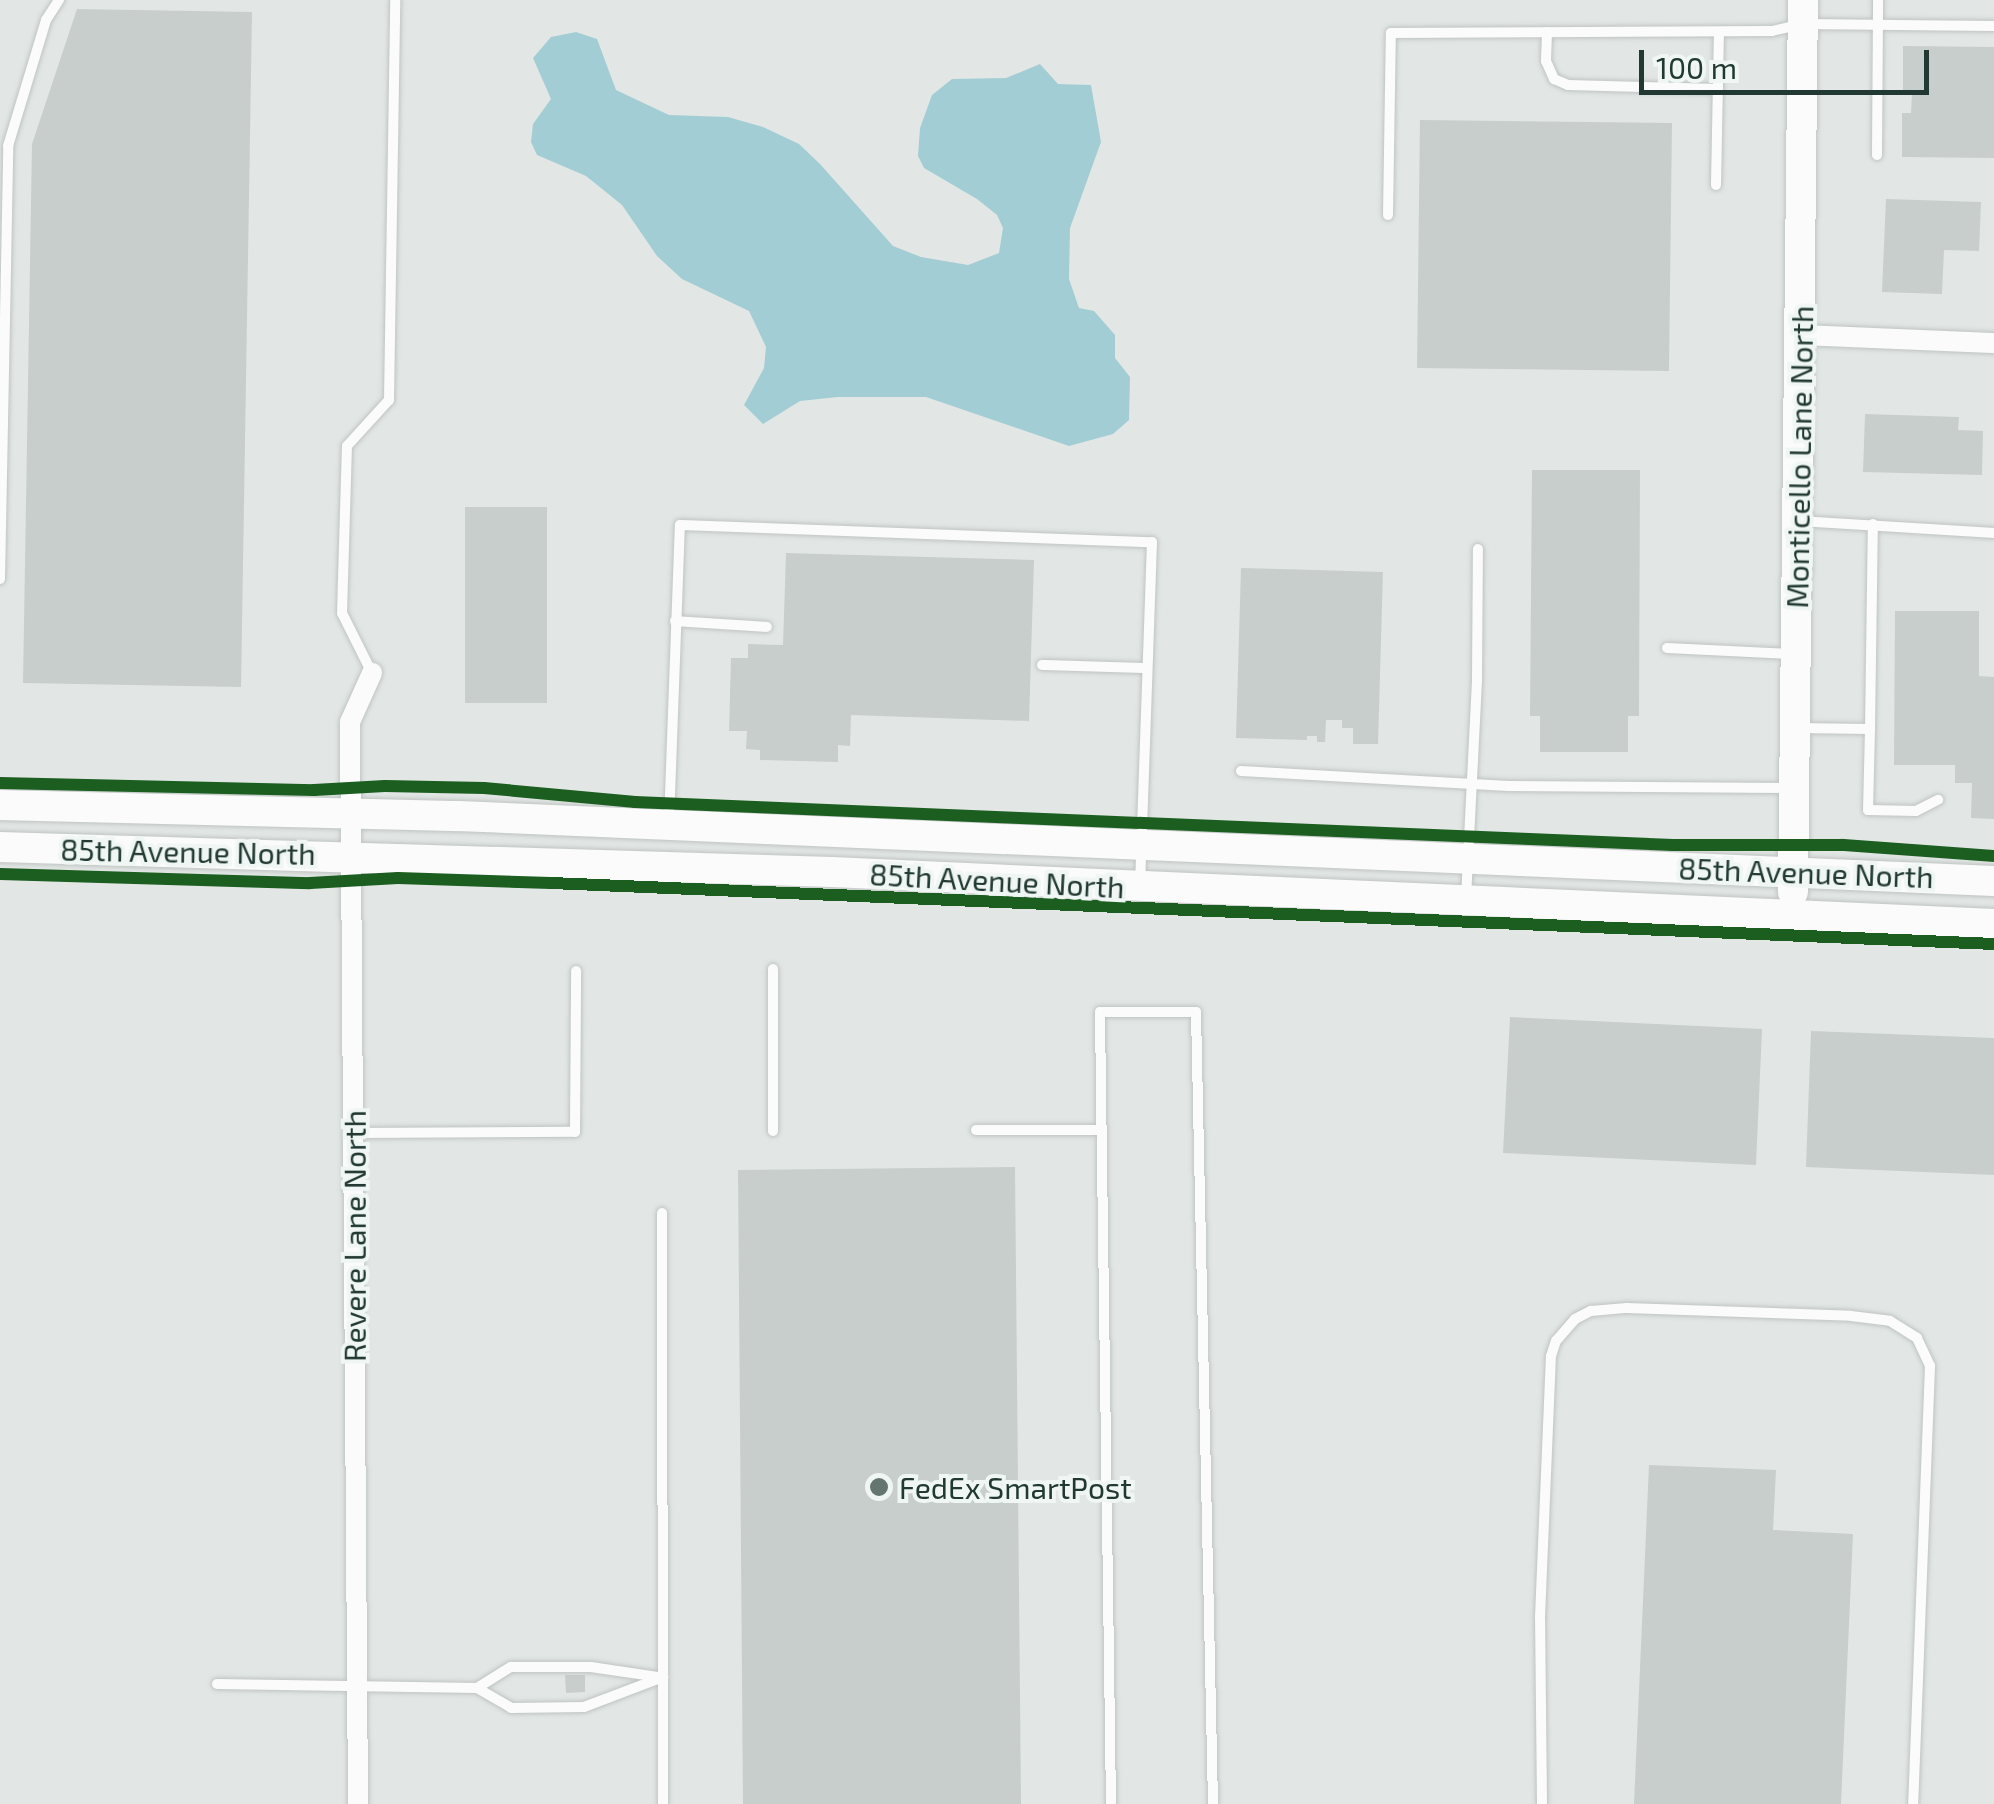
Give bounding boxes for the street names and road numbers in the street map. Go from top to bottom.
street label: Monticello Lane North [1778,305,1820,609]
street label: 85th Avenue North [60,831,316,871]
street label: 85th Avenue North [1677,850,1935,894]
street label: 85th Avenue North [868,855,1126,905]
street label: Revere Lane North [336,1110,372,1362]

